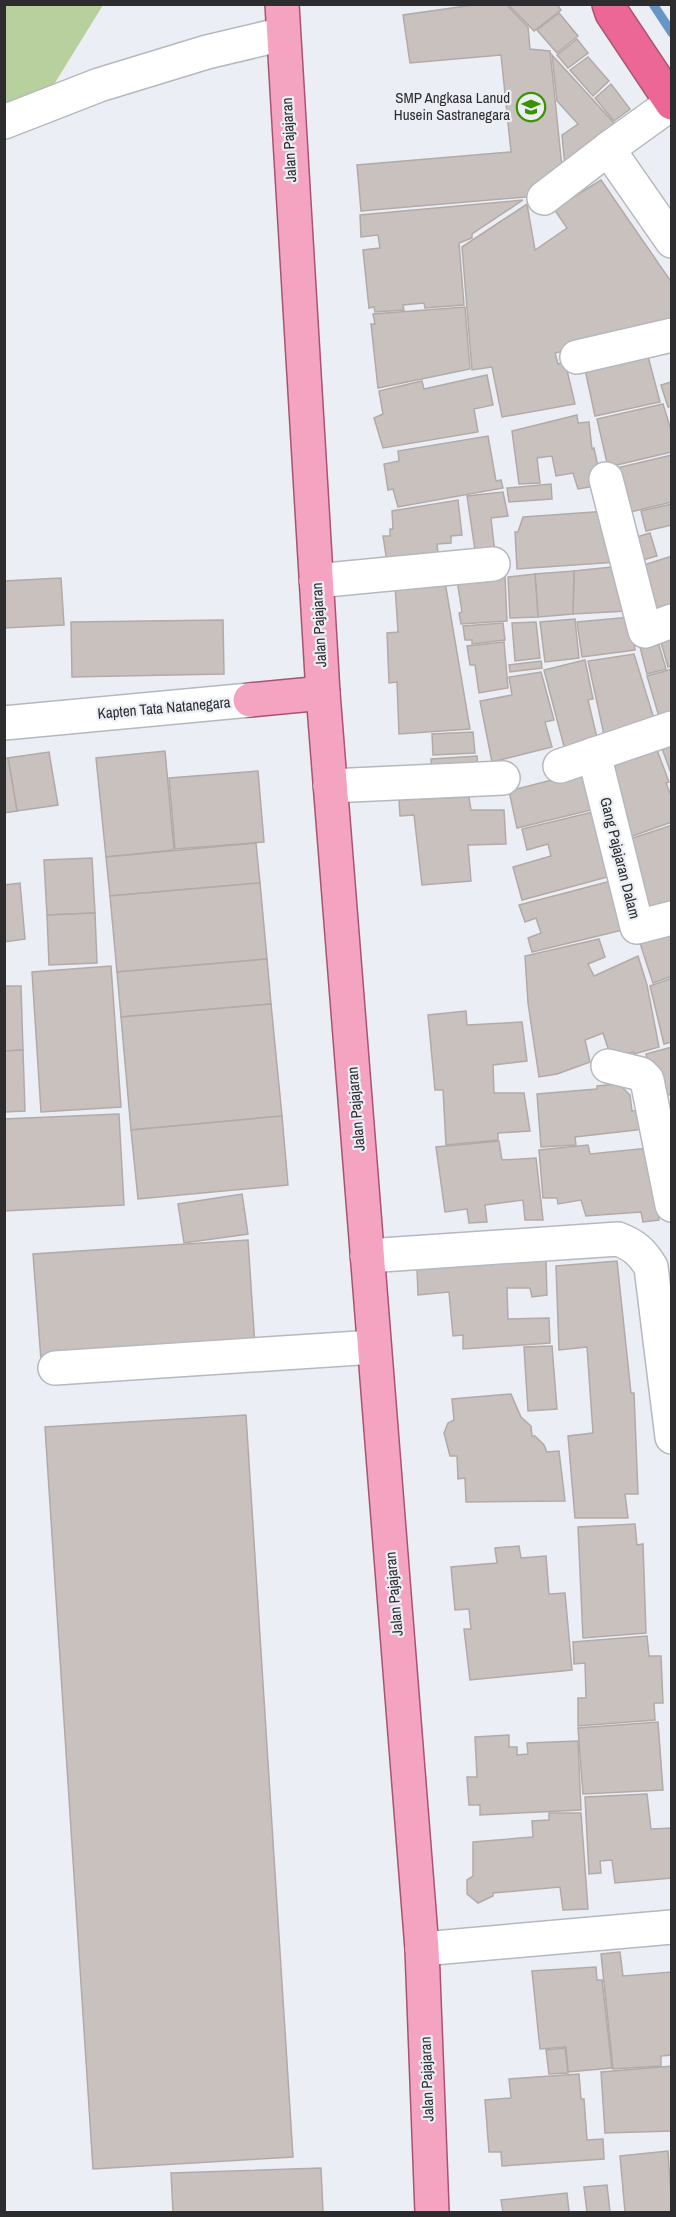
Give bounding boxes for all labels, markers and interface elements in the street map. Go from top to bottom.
place label: SMP Angkasa Lanud Husein Sastranegara [394,87,510,125]
school or university icon: SMP Angkasa Lanud Husein Sastranegara [515,91,547,123]
street label: Jalan Pajajaran [276,97,301,183]
street label: Jalan Pajajaran [306,582,331,668]
street label: Kapten Tata Natanegara [97,691,231,724]
street label: Gang Pajajaran Dalam [595,795,646,921]
street label: Jalan Pajajaran [341,1066,370,1152]
street label: Jalan Pajajaran [379,1551,408,1637]
street label: Jalan Pajajaran [415,2036,438,2122]

